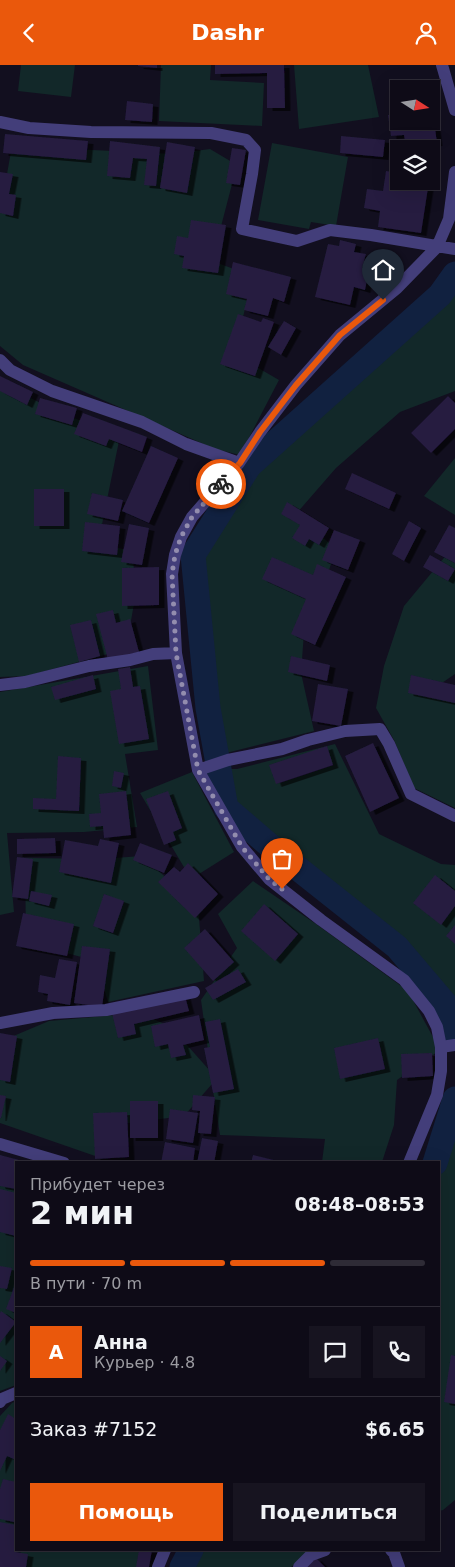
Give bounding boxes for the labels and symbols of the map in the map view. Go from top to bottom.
north arrow [390,80,440,130]
pin [362,249,404,300]
courier [196,459,246,509]
pin [261,838,303,889]

